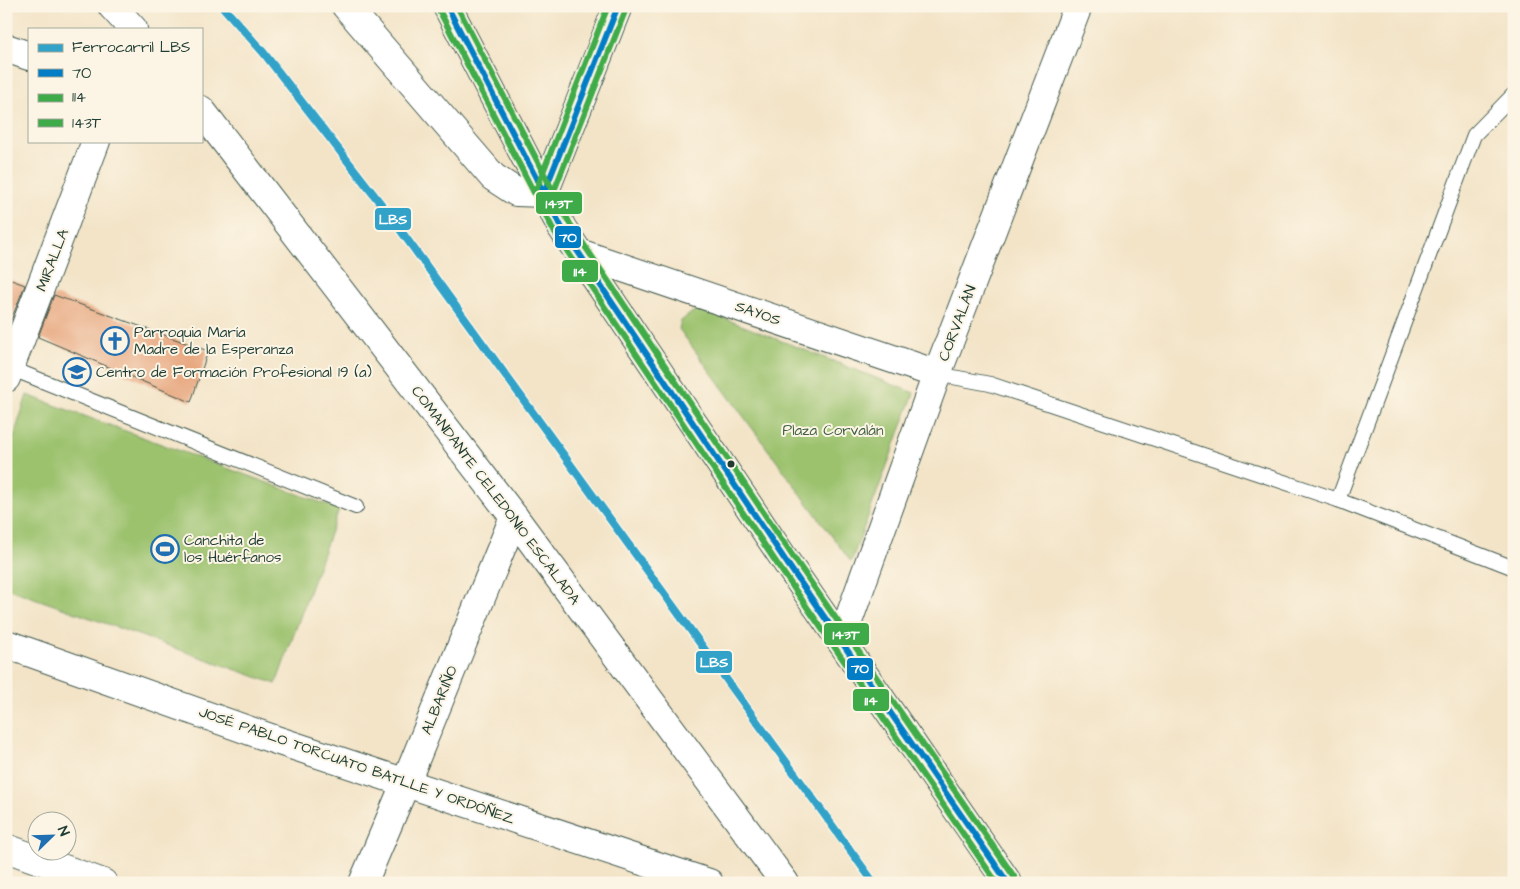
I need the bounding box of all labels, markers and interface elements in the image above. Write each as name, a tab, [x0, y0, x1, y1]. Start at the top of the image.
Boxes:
legend	[28, 28, 202, 142]
text: Ferrocarril LBS	[72, 37, 191, 58]
text: 7O	[72, 63, 91, 84]
text: 114	[72, 87, 86, 108]
text: 143T	[72, 113, 102, 134]
line badge: 143T	[535, 191, 583, 215]
text: 143T	[545, 194, 573, 214]
line badge: LBS	[374, 207, 412, 231]
text: LBS	[379, 210, 407, 230]
line badge: 7O	[554, 225, 582, 249]
street label: MIRALLA	[31, 226, 74, 294]
text: 7O	[558, 228, 578, 248]
line badge: 114	[561, 259, 599, 283]
text: 114	[573, 262, 587, 282]
street label: CORVALÁN	[933, 282, 982, 364]
street label: SAYOS	[732, 296, 784, 331]
place label: Parroquia María Madre de la Esperanza	[134, 322, 294, 360]
church icon: Parroquia María Madre de la Esperanza	[100, 326, 130, 356]
school or university icon: Centro de Formación Profesional 19 (a)	[62, 357, 92, 387]
place label: Centro de Formación Profesional 19 (a)	[96, 362, 372, 383]
street label: COMANDANTE CELEDONIO ESCALADA	[406, 381, 585, 610]
park label: Plaza Corvalán	[783, 420, 884, 441]
unlabelled marker	[726, 459, 736, 469]
place label: Canchita de los Huérfanos	[184, 530, 282, 568]
sports icon: Canchita de los Huérfanos	[150, 534, 180, 564]
line badge: 143T	[823, 622, 870, 646]
text: 143T	[832, 625, 860, 645]
line badge: LBS	[695, 650, 733, 674]
text: LBS	[700, 653, 728, 673]
line badge: 7O	[846, 657, 874, 681]
text: 7O	[850, 659, 870, 679]
street label: ALBARIÑO	[416, 663, 463, 738]
line badge: 114	[852, 688, 890, 712]
text: 114	[864, 691, 878, 711]
street label: JOSÉ PABLO TORCUATO BATLLE Y ORDÓÑEZ	[196, 701, 518, 830]
north arrow	[28, 812, 78, 862]
text: N	[52, 823, 74, 839]

